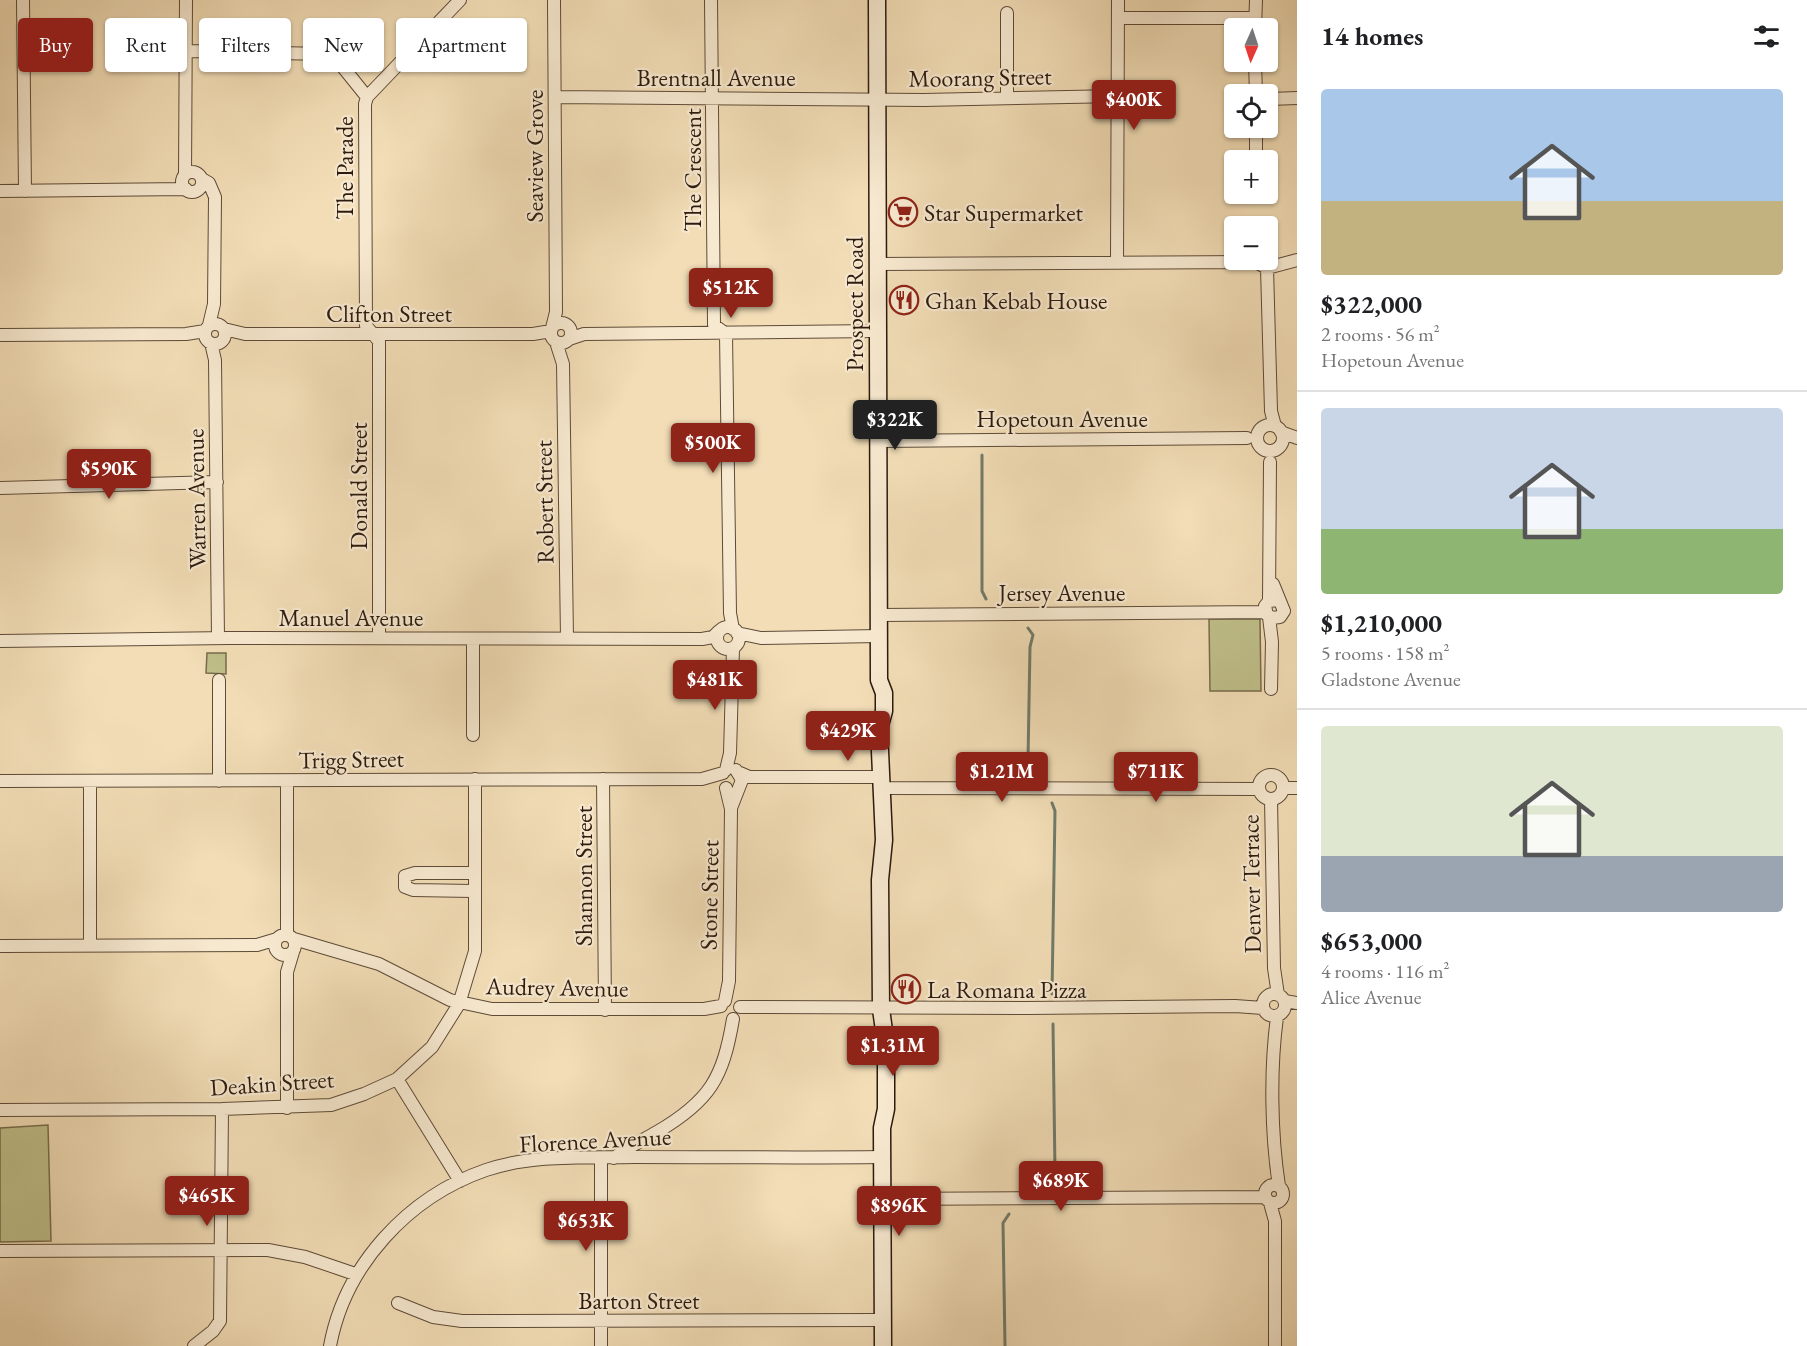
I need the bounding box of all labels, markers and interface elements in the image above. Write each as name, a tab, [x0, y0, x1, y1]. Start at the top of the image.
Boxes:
chip: Buy	[18, 18, 93, 72]
chip: Rent	[105, 18, 187, 72]
chip: Filters	[199, 18, 291, 72]
chip: New	[303, 18, 384, 72]
chip: Apartment	[396, 18, 527, 72]
north arrow	[1224, 18, 1278, 72]
map controls	[1224, 18, 1278, 270]
text: 14 homes	[1321, 19, 1423, 53]
icon: filters	[1750, 20, 1783, 53]
street label: Moorang Street	[908, 60, 1052, 94]
street label: Brentnall Avenue	[636, 62, 796, 93]
pin: $400K	[1092, 80, 1176, 131]
button: locate	[1224, 84, 1278, 138]
text: $400K	[1106, 86, 1162, 112]
street label: Seaview Grove	[519, 90, 550, 222]
street label: The Crescent	[677, 108, 708, 232]
street label: The Parade	[329, 116, 360, 220]
icon: home	[1498, 128, 1606, 236]
button: +	[1224, 150, 1278, 204]
supermarket icon: Star Supermarket	[887, 196, 919, 228]
place label: Star Supermarket	[924, 197, 1084, 228]
button: −	[1224, 216, 1278, 270]
street label: Prospect Road	[839, 236, 870, 371]
pin: $512K	[689, 268, 773, 319]
text: $512K	[703, 274, 759, 300]
restaurant icon: Ghan Kebab House	[888, 284, 920, 316]
place label: Ghan Kebab House	[925, 285, 1107, 316]
text: $322,000	[1321, 287, 1422, 321]
street label: Clifton Street	[326, 298, 452, 329]
text: 2 rooms · 56 m²	[1321, 321, 1440, 347]
text: Hopetoun Avenue	[1321, 347, 1464, 373]
pin: $322K	[853, 400, 937, 451]
street label: Hopetoun Avenue	[976, 403, 1148, 434]
text: $322K	[867, 406, 923, 432]
street label: Donald Street	[343, 422, 374, 550]
pin: $500K	[671, 423, 755, 474]
street label: Warren Avenue	[179, 428, 213, 570]
text: $500K	[685, 429, 741, 455]
street label: Robert Street	[527, 439, 561, 564]
icon: home	[1498, 447, 1606, 555]
pin: $590K	[67, 449, 151, 500]
text: $590K	[81, 455, 137, 481]
street label: Jersey Avenue	[997, 577, 1125, 608]
street label: Manuel Avenue	[279, 602, 423, 633]
text: $1,210,000	[1321, 606, 1442, 640]
text: 5 rooms · 158 m²	[1321, 640, 1449, 666]
pin: $481K	[673, 660, 757, 711]
text: $481K	[687, 666, 743, 692]
text: Gladstone Avenue	[1321, 666, 1461, 692]
pin: $429K	[806, 711, 890, 762]
text: $429K	[820, 717, 876, 743]
street label: Trigg Street	[298, 743, 405, 775]
pin: $1.21M	[953, 752, 1051, 803]
pin: $711K	[1114, 752, 1198, 803]
text: $1.21M	[970, 758, 1034, 784]
text: $711K	[1128, 758, 1184, 784]
icon: home	[1498, 765, 1606, 873]
street label: Shannon Street	[568, 805, 599, 946]
street label: Denver Terrace	[1234, 814, 1268, 954]
street label: Stone Street	[693, 839, 725, 950]
text: $653,000	[1321, 924, 1422, 958]
text: 4 rooms · 116 m²	[1321, 958, 1449, 984]
street label: Audrey Avenue	[484, 970, 629, 1004]
restaurant icon: La Romana Pizza	[890, 973, 922, 1005]
place label: La Romana Pizza	[927, 974, 1087, 1005]
text: Alice Avenue	[1321, 984, 1421, 1010]
pin: $1.31M	[844, 1026, 942, 1077]
text: $1.31M	[861, 1032, 925, 1058]
street label: Deakin Street	[209, 1063, 336, 1103]
street label: Florence Avenue	[518, 1121, 672, 1159]
pin: $689K	[1019, 1161, 1103, 1212]
text: $689K	[1033, 1167, 1089, 1193]
pin: $465K	[165, 1176, 249, 1227]
text: $465K	[179, 1182, 235, 1208]
pin: $896K	[857, 1186, 941, 1237]
text: $896K	[871, 1192, 927, 1218]
pin: $653K	[544, 1201, 628, 1252]
text: $653K	[558, 1207, 614, 1233]
street label: Barton Street	[578, 1285, 700, 1316]

